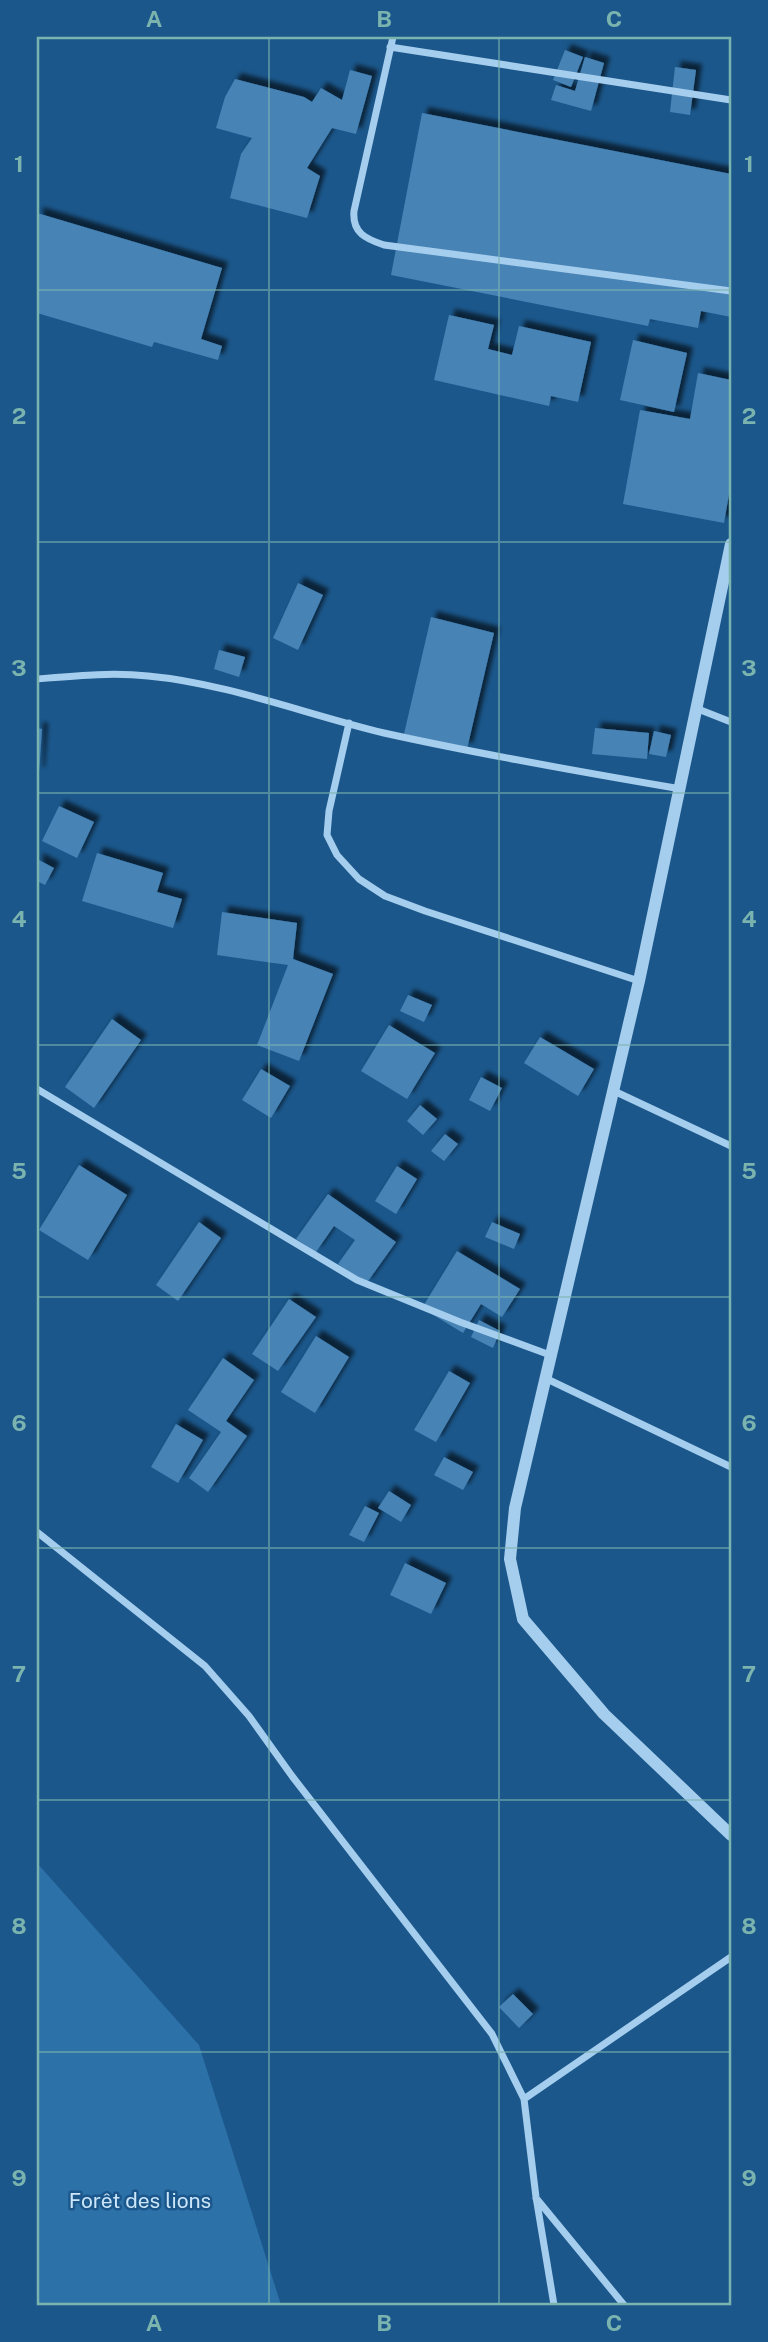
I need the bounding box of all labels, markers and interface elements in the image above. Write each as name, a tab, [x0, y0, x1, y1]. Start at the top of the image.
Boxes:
text: A	[146, 5, 163, 32]
text: B	[376, 5, 392, 32]
text: C	[606, 5, 622, 32]
text: 1	[14, 150, 24, 177]
text: 1	[744, 150, 754, 177]
text: 2	[12, 402, 26, 429]
text: 2	[742, 402, 756, 429]
text: 3	[11, 654, 27, 681]
text: 3	[741, 654, 757, 681]
text: 4	[11, 905, 27, 932]
text: 4	[741, 905, 757, 932]
text: 5	[11, 1157, 27, 1184]
text: 5	[741, 1157, 757, 1184]
text: 6	[11, 1409, 27, 1436]
text: 6	[741, 1409, 757, 1436]
text: 7	[12, 1660, 26, 1687]
text: 7	[742, 1660, 756, 1687]
text: 8	[11, 1912, 27, 1939]
text: 8	[741, 1912, 757, 1939]
text: 9	[11, 2164, 27, 2191]
text: 9	[741, 2164, 757, 2191]
park label: Forêt des lions	[69, 2188, 211, 2213]
text: A	[146, 2309, 163, 2336]
text: B	[376, 2309, 392, 2336]
text: C	[606, 2309, 622, 2336]

